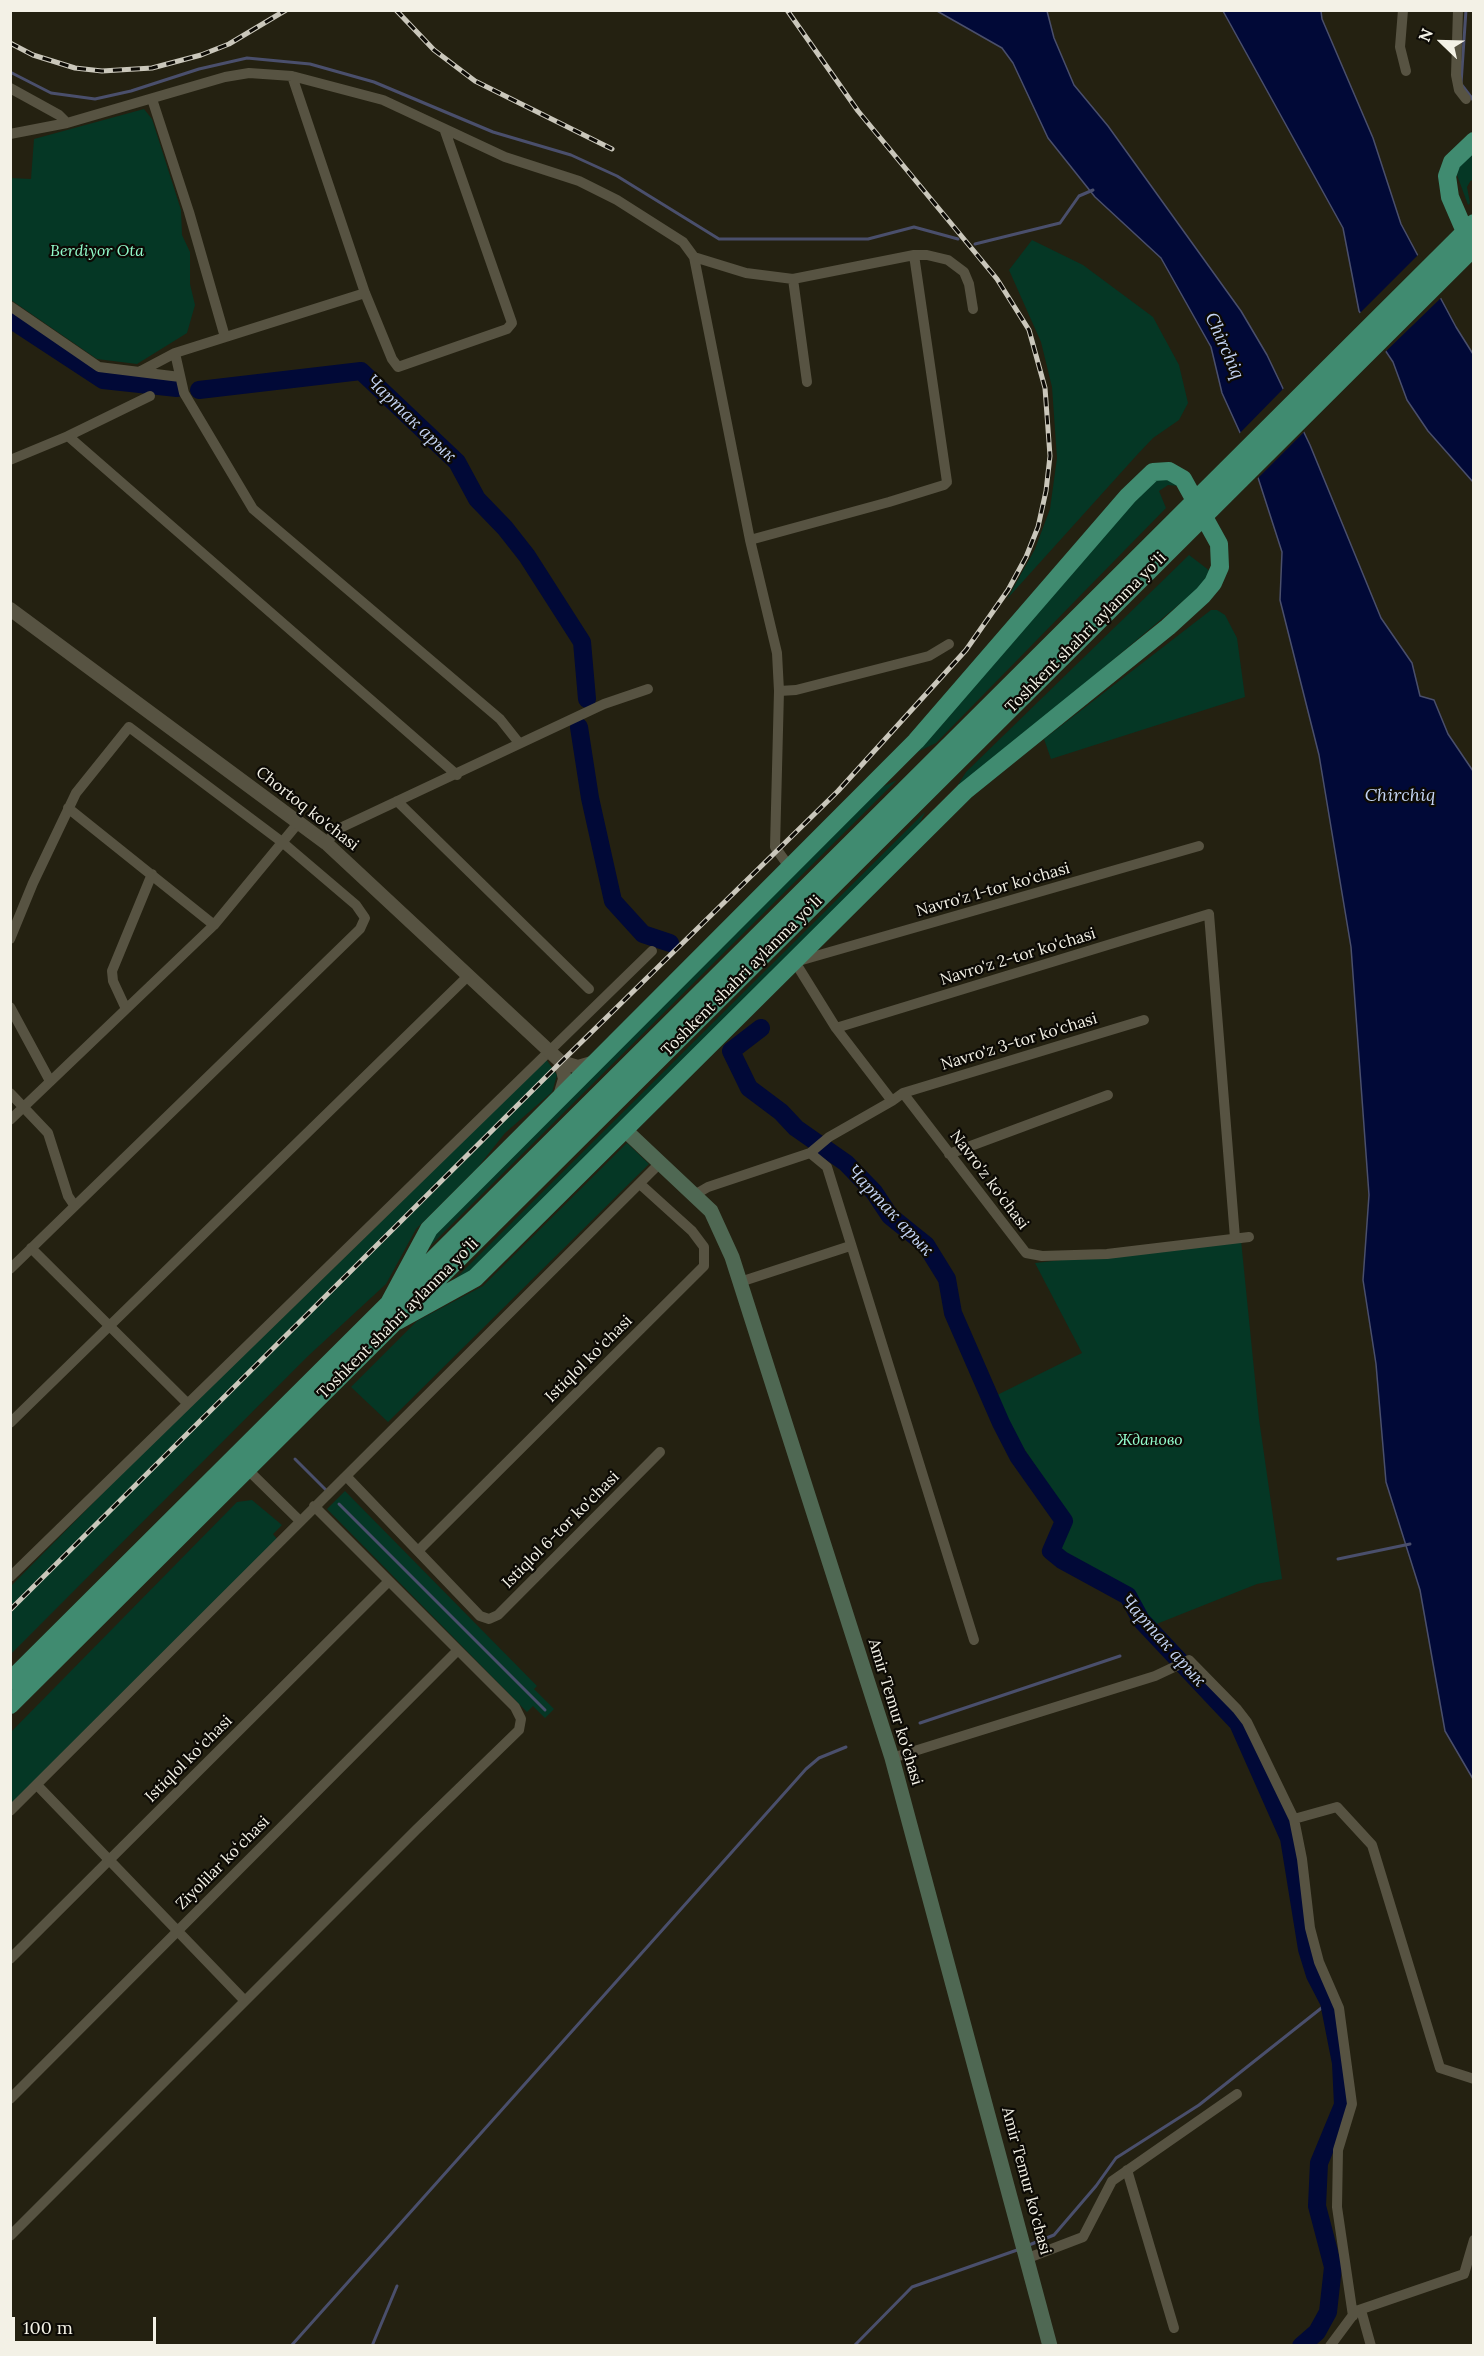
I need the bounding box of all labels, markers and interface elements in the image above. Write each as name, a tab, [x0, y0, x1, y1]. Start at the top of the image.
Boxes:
north arrow	[1412, 12, 1472, 72]
text: N	[1414, 25, 1437, 45]
park label: Berdiyor Ota	[50, 241, 144, 261]
water label: Chirchiq	[1200, 309, 1248, 383]
water label: Чартак арык	[362, 371, 460, 467]
street label: Toshkent shahri aylanma yoʻli	[1002, 549, 1170, 717]
street label: Chortoq ko'chasi	[252, 763, 362, 855]
water label: Chirchiq	[1365, 785, 1435, 807]
street label: Navro'z 1-tor ko'chasi	[914, 859, 1072, 921]
street label: Toshkent shahri aylanma yoʻli	[658, 892, 826, 1060]
street label: Navro'z 2-tor ko'chasi	[938, 924, 1098, 990]
street label: Navro'z 3-tor ko'chasi	[939, 1009, 1099, 1075]
street label: Navro'z ko'chasi	[946, 1127, 1032, 1233]
water label: Чартак арык	[842, 1161, 938, 1261]
street label: Toshkent shahri aylanma yoʻli	[314, 1235, 482, 1403]
street label: Istiqlol koʻchasi	[542, 1312, 636, 1406]
park label: Жданово	[1117, 1430, 1183, 1450]
street label: Istiqlol 6-tor ko'chasi	[499, 1468, 623, 1592]
water label: Чартак арык	[1116, 1590, 1210, 1692]
street label: Amir Temur ko'chasi	[864, 1636, 926, 1788]
street label: Istiqlol koʻchasi	[142, 1712, 236, 1806]
street label: Ziyolilar koʻchasi	[172, 1812, 274, 1914]
street label: Amir Temur ko'chasi	[997, 2105, 1055, 2257]
scale bar	[15, 2305, 159, 2343]
text: 100 m	[23, 2316, 73, 2339]

